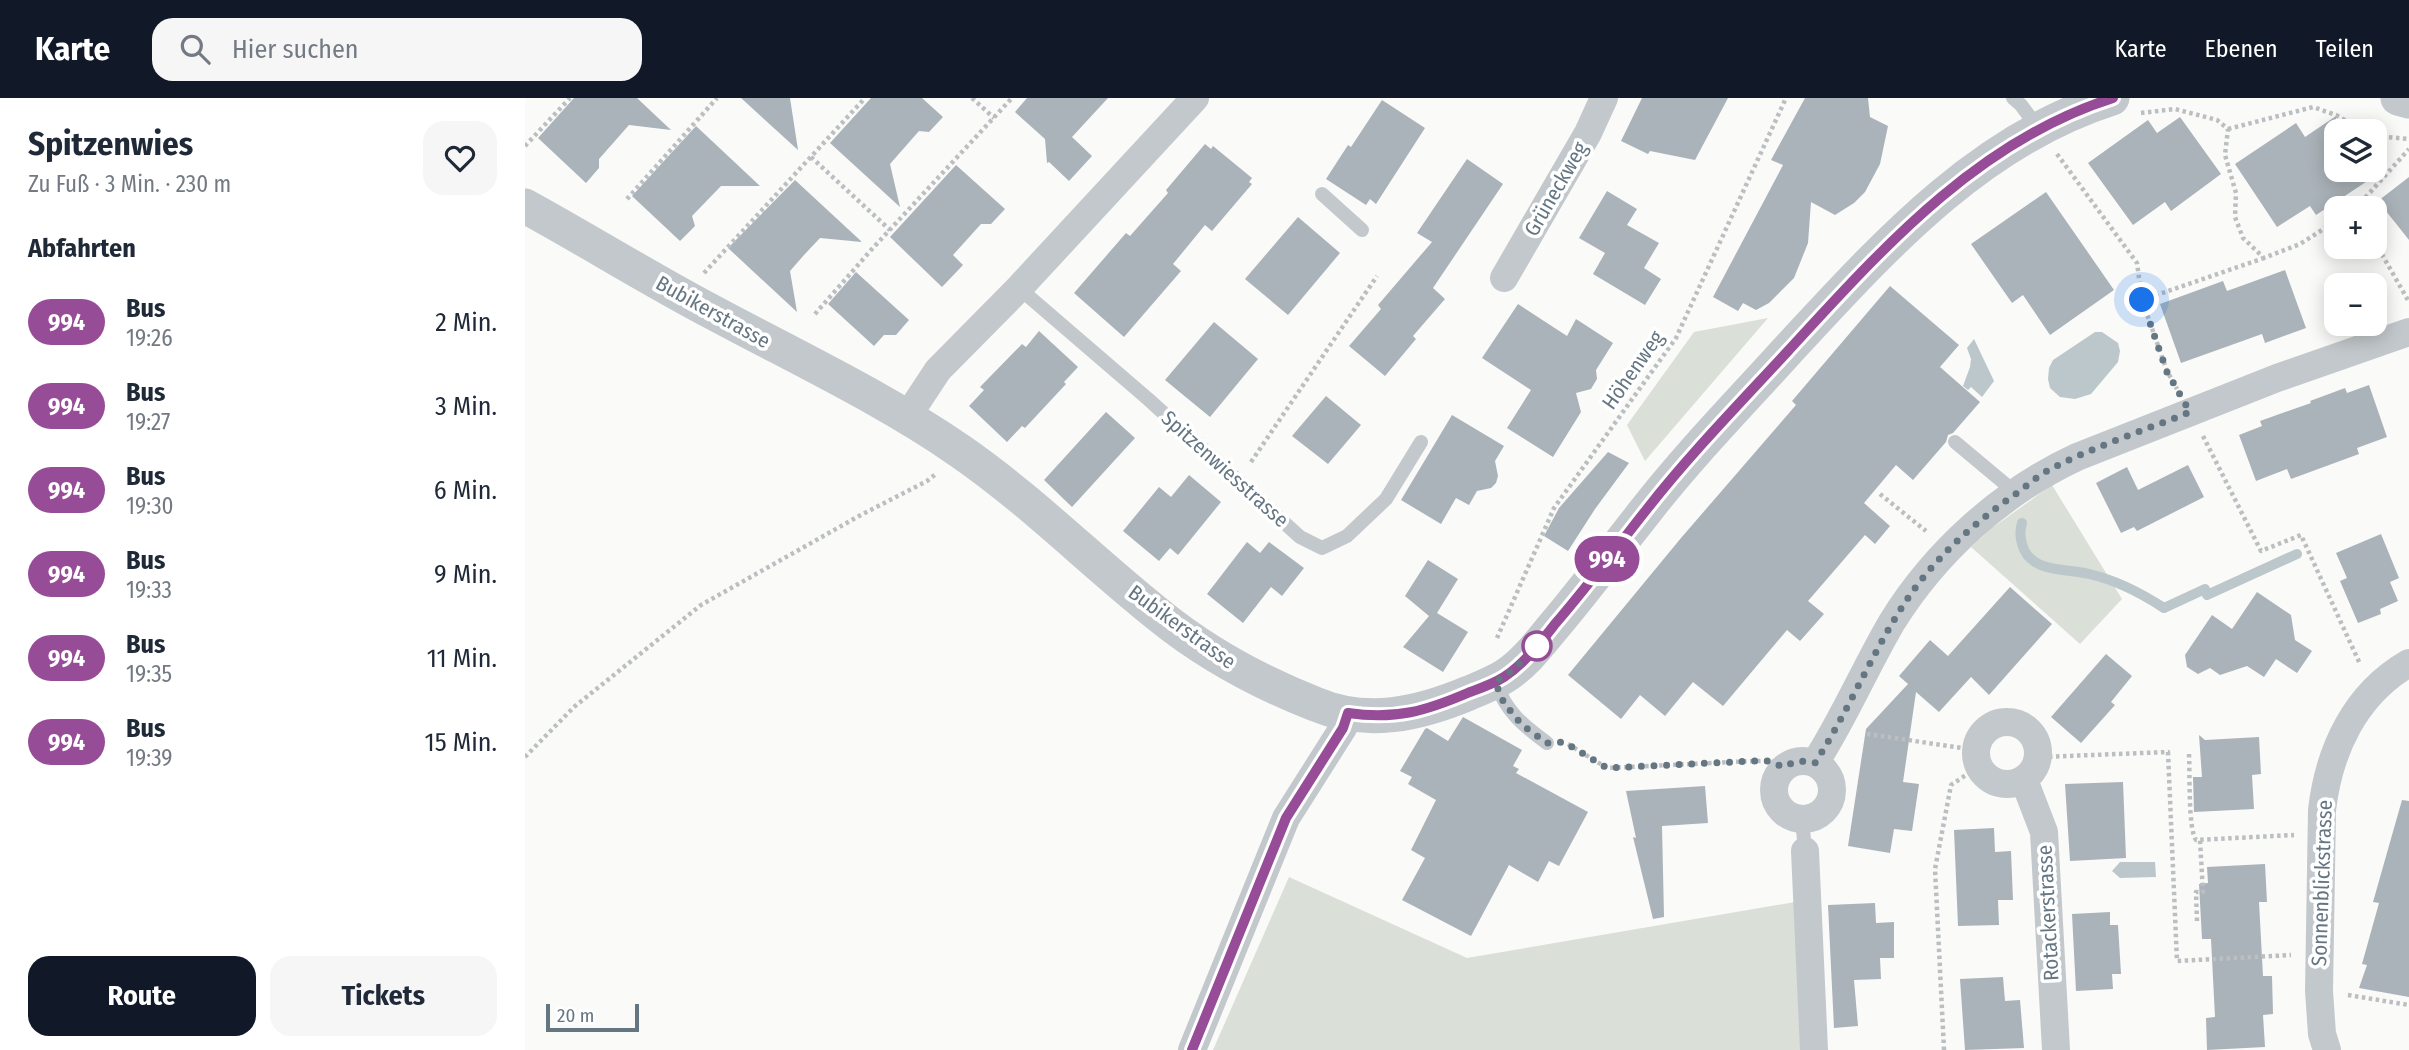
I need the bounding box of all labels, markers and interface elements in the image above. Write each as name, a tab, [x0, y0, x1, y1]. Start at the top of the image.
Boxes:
search box	[152, 18, 642, 81]
text: Karte	[35, 29, 110, 69]
icon: search	[176, 30, 214, 68]
text: Hier suchen	[232, 34, 359, 65]
text: Karte	[2115, 35, 2167, 63]
text: Ebenen	[2205, 35, 2278, 63]
text: Teilen	[2316, 35, 2374, 63]
map controls	[2324, 119, 2387, 336]
button: layers	[2324, 119, 2387, 182]
button: heart	[423, 121, 497, 195]
text: Spitzenwies	[28, 124, 193, 164]
street label: Grüneckweg	[1519, 137, 1593, 241]
text: Zu Fuß · 3 Min. · 230 m	[28, 170, 231, 198]
button: +	[2324, 196, 2387, 259]
text: Abfahrten	[28, 233, 136, 264]
street label: Bubikerstrasse	[651, 270, 775, 354]
button: −	[2324, 273, 2387, 336]
your location	[2124, 282, 2159, 317]
text: Bus	[126, 293, 165, 324]
text: 2 Min.	[435, 307, 497, 338]
text: 994	[48, 308, 85, 336]
text: 19:26	[126, 324, 173, 352]
street label: Höhenweg	[1596, 325, 1670, 414]
text: Bus	[126, 377, 165, 408]
text: 3 Min.	[435, 391, 497, 422]
text: 994	[48, 392, 85, 420]
street label: Spitzenwiesstrasse	[1156, 405, 1294, 533]
text: 19:27	[126, 408, 170, 436]
text: Bus	[126, 461, 165, 492]
text: 6 Min.	[434, 475, 497, 506]
text: 994	[48, 476, 85, 504]
text: 19:30	[126, 492, 174, 520]
line badge: 994	[1567, 536, 1647, 582]
text: Bus	[126, 545, 165, 576]
text: 994	[1589, 545, 1625, 573]
text: 9 Min.	[434, 559, 497, 590]
text: 994	[48, 560, 85, 588]
text: 19:33	[126, 576, 172, 604]
street label: Bubikerstrasse	[1123, 579, 1241, 675]
text: Bus	[126, 629, 165, 660]
unlabelled marker	[1522, 631, 1552, 661]
text: 11 Min.	[427, 643, 497, 674]
text: 994	[48, 644, 85, 672]
text: 19:35	[126, 660, 172, 688]
text: Bus	[126, 713, 165, 744]
text: 15 Min.	[425, 727, 497, 758]
text: 994	[48, 728, 85, 756]
text: 19:39	[126, 744, 173, 772]
street label: Sonnenblickstrasse	[2306, 799, 2338, 967]
street label: Rotackerstrasse	[2031, 844, 2065, 982]
button: Route	[28, 956, 256, 1036]
button: Tickets	[270, 956, 497, 1036]
scale bar	[546, 1001, 639, 1033]
text: 20 m	[557, 1004, 594, 1027]

